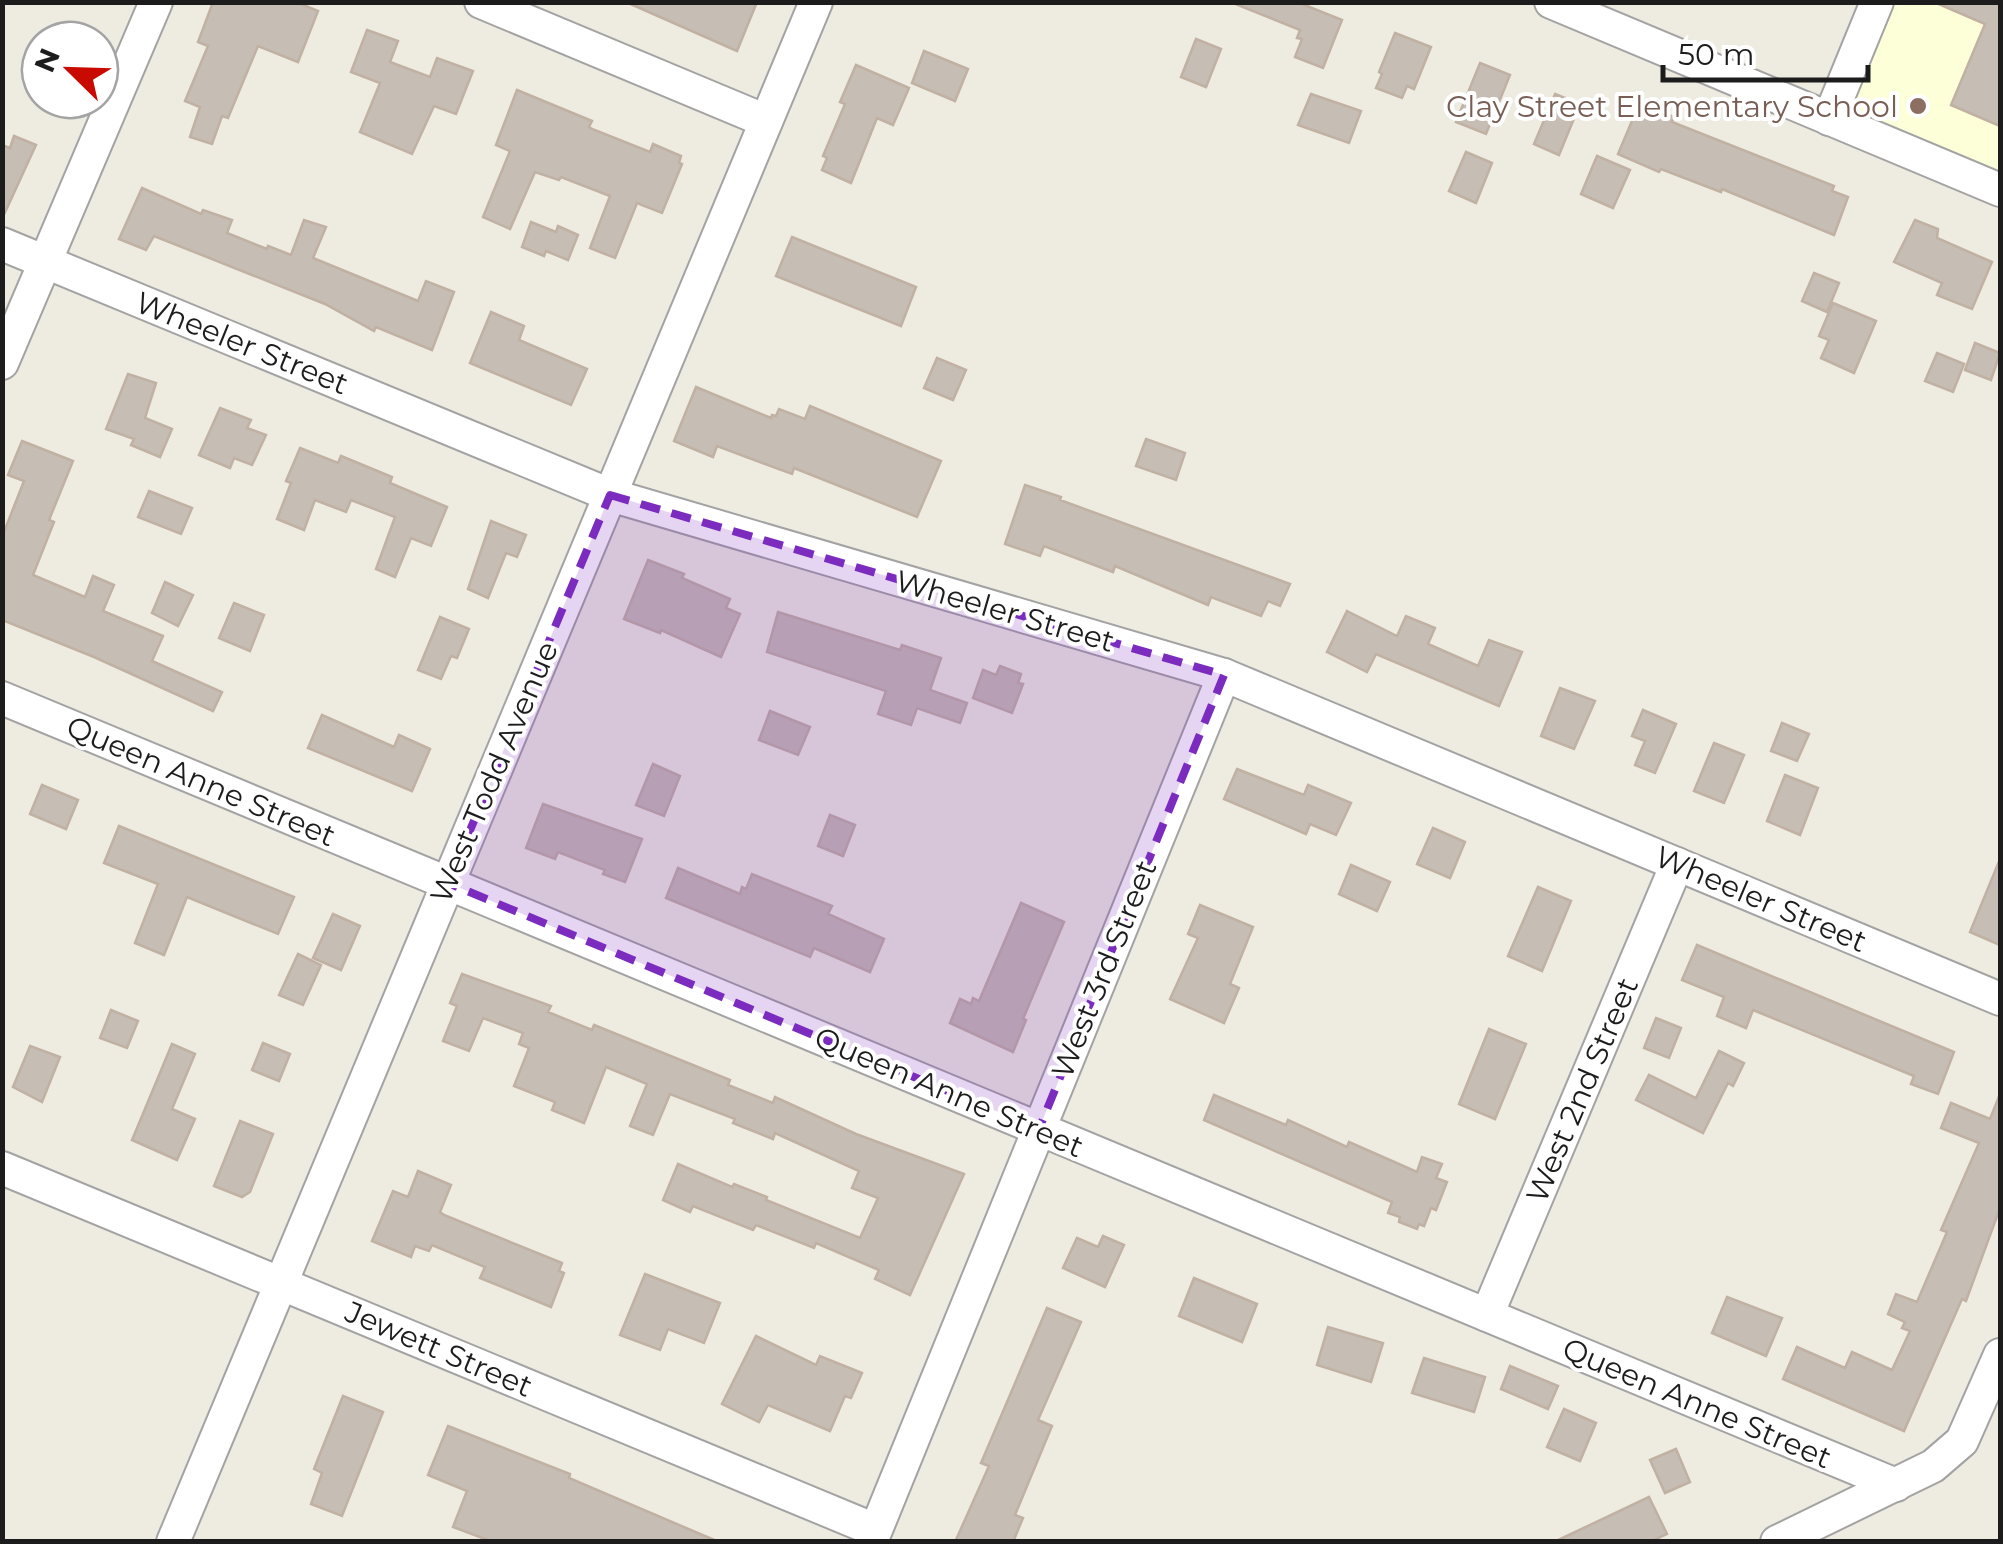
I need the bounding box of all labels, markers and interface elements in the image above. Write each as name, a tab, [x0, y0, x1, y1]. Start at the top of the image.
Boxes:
north arrow	[20, 20, 120, 120]
scale bar	[1663, 20, 1868, 82]
text: 50 m	[1678, 36, 1755, 73]
text: N	[27, 43, 67, 77]
place label: Clay Street Elementary School	[1446, 88, 1898, 125]
marker: Clay Street Elementary School	[1907, 95, 1929, 117]
street label: Wheeler Street	[130, 283, 354, 403]
street label: Wheeler Street	[891, 562, 1119, 660]
street label: West Todd Avenue	[422, 636, 566, 908]
street label: Queen Anne Street	[61, 708, 341, 854]
street label: Wheeler Street	[1650, 838, 1872, 960]
street label: West 3rd Street	[1043, 855, 1165, 1083]
street label: West 2nd Street	[1518, 972, 1646, 1208]
street label: Queen Anne Street	[809, 1019, 1089, 1165]
street label: Jewett Street	[339, 1293, 538, 1405]
street label: Queen Anne Street	[1557, 1330, 1837, 1476]

